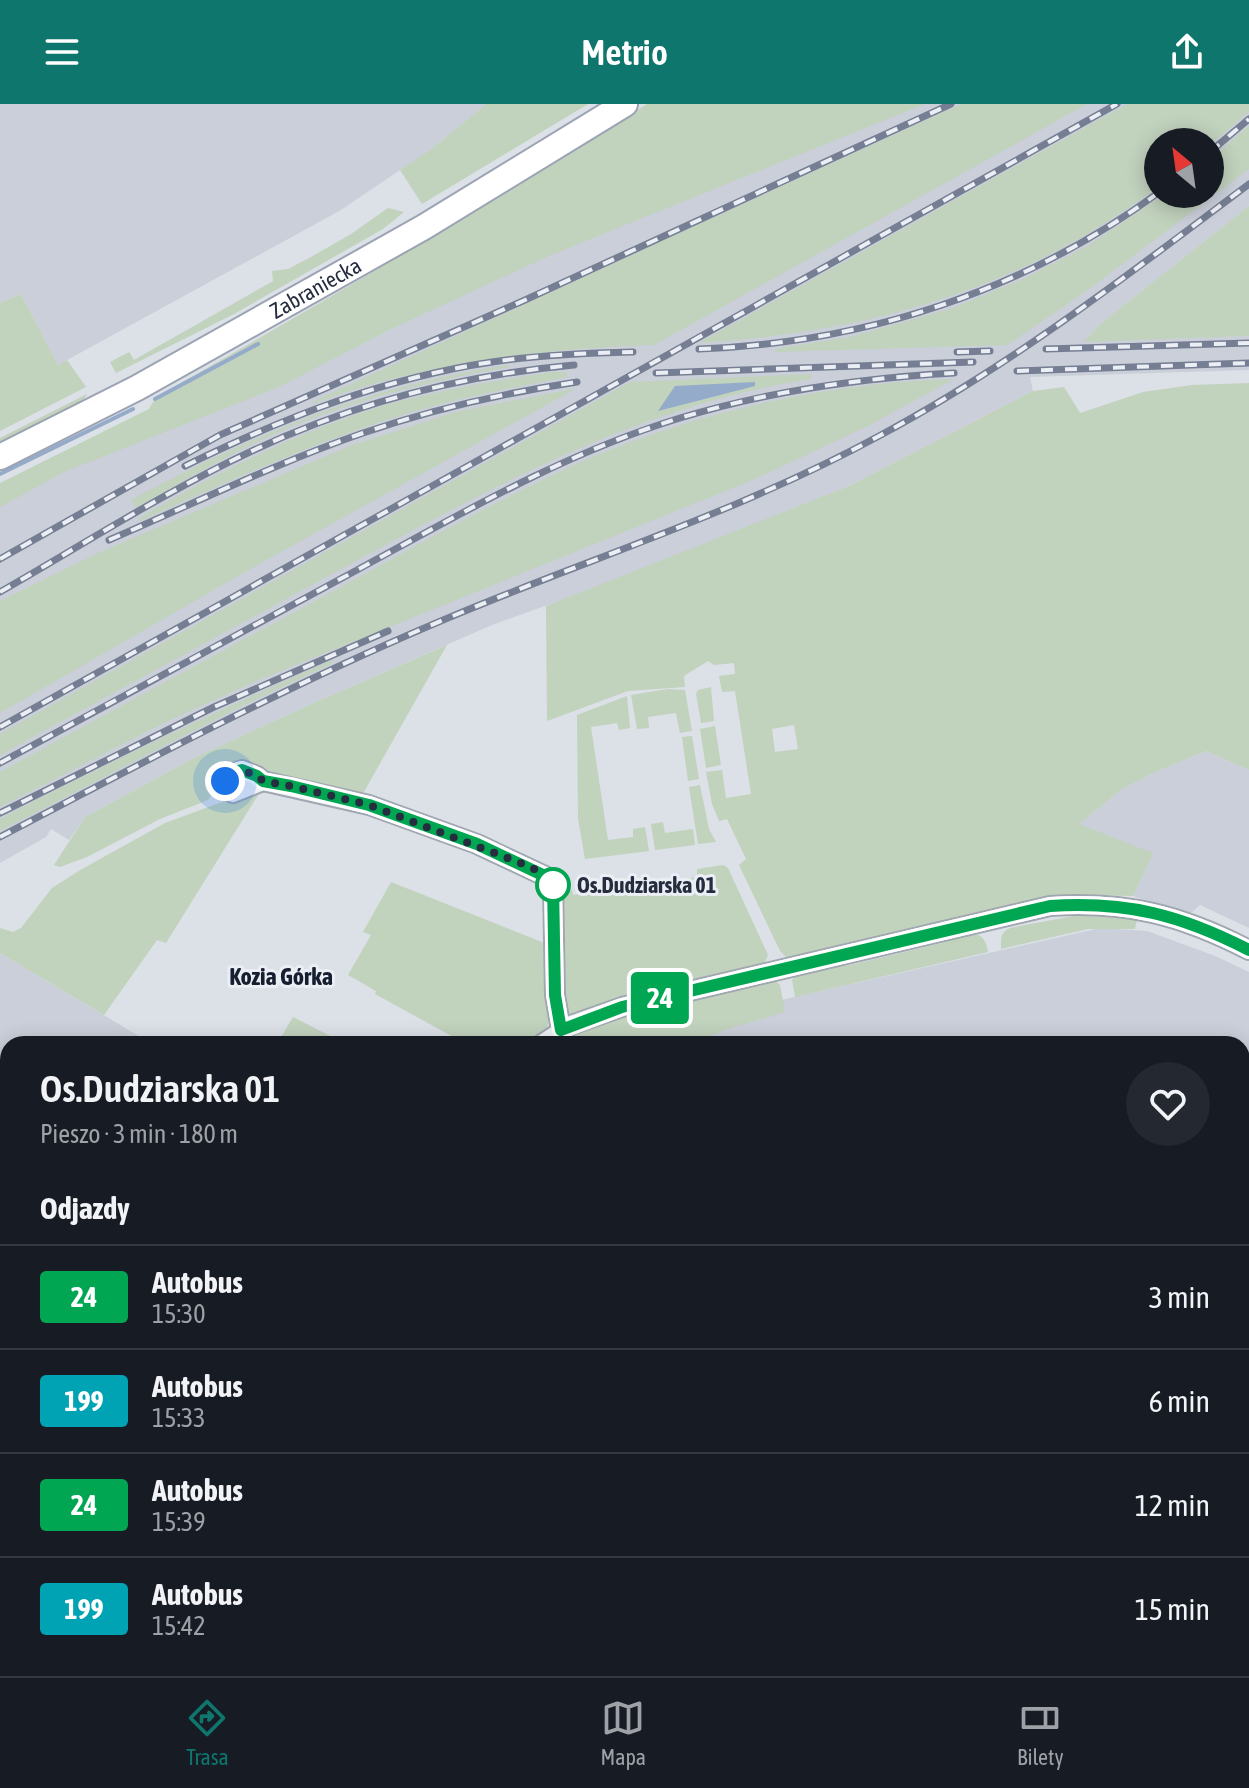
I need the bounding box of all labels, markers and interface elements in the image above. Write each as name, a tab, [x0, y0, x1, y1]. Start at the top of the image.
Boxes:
icon: menu	[40, 30, 84, 74]
icon: share	[1165, 30, 1209, 74]
text: Metrio	[581, 31, 668, 73]
north arrow	[1144, 128, 1224, 208]
map controls	[1144, 128, 1224, 208]
street label: Zabraniecka	[265, 252, 366, 324]
your location	[205, 761, 245, 801]
marker: Os.Dudziarska 01	[536, 868, 570, 902]
place label: Os.Dudziarska 01	[577, 872, 716, 898]
district label: Kozia Górka	[229, 963, 333, 990]
line badge: 24	[624, 972, 696, 1024]
text: 24	[647, 982, 673, 1014]
button: heart	[1126, 1062, 1210, 1146]
text: Os.Dudziarska 01	[40, 1067, 280, 1110]
text: Pieszo · 3 min · 180 m	[40, 1119, 238, 1149]
text: Odjazdy	[40, 1191, 130, 1225]
text: Autobus	[152, 1265, 243, 1299]
text: 3 min	[1149, 1280, 1210, 1314]
text: 24	[71, 1281, 97, 1313]
text: 15:30	[152, 1299, 206, 1329]
text: Autobus	[152, 1369, 243, 1403]
text: 6 min	[1149, 1384, 1210, 1418]
text: 199	[64, 1385, 104, 1417]
text: 15:33	[152, 1403, 206, 1433]
text: Autobus	[152, 1473, 243, 1507]
text: 12 min	[1135, 1488, 1210, 1522]
text: 24	[71, 1489, 97, 1521]
text: 15:39	[152, 1507, 206, 1537]
text: Autobus	[152, 1577, 243, 1611]
text: 15 min	[1135, 1592, 1210, 1626]
text: 199	[64, 1593, 104, 1625]
text: 15:42	[152, 1611, 206, 1641]
tab: Trasa	[185, 1696, 229, 1770]
tab: Mapa	[600, 1696, 646, 1770]
tab: Bilety	[1017, 1696, 1064, 1770]

